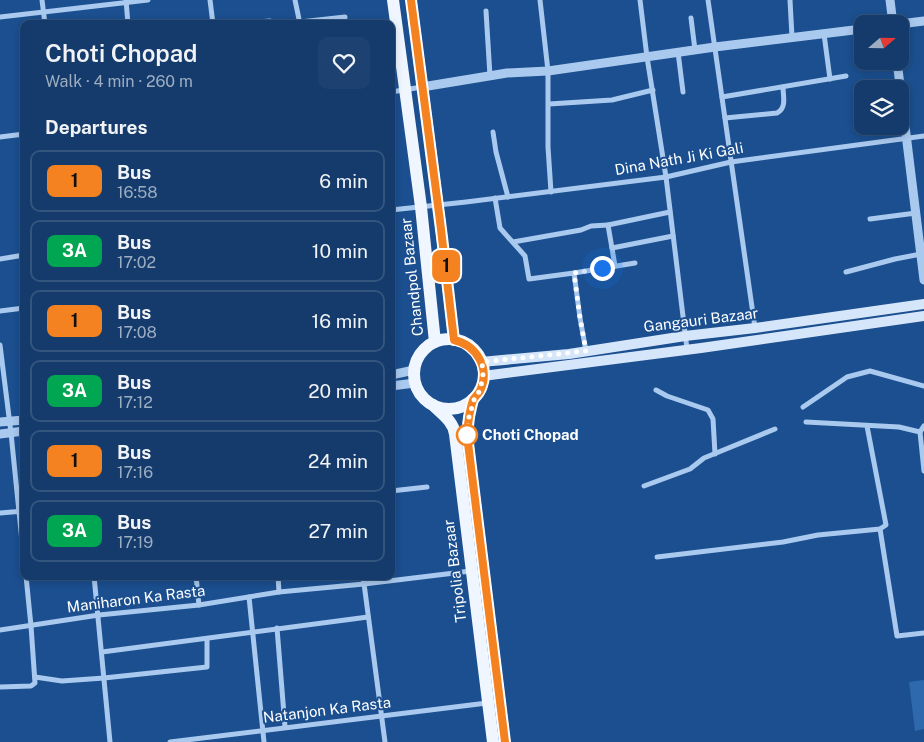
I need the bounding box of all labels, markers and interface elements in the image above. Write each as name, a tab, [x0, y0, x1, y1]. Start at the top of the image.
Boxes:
north arrow	[854, 15, 909, 70]
map controls	[854, 15, 909, 135]
button: heart	[318, 37, 370, 89]
text: Choti Chopad	[45, 39, 198, 67]
text: Walk · 4 min · 260 m	[45, 72, 193, 91]
button: layers	[854, 80, 909, 135]
text: Departures	[45, 116, 148, 138]
street label: Dina Nath Ji Ki Gali	[613, 139, 745, 178]
text: Bus	[117, 161, 151, 183]
text: 1	[71, 170, 78, 191]
text: 6 min	[319, 170, 368, 192]
text: 16:58	[117, 183, 158, 202]
street label: Chandpol Bazaar	[397, 217, 426, 337]
text: Bus	[117, 231, 151, 253]
text: 3A	[62, 240, 87, 261]
text: 10 min	[312, 240, 368, 262]
line badge: 1	[430, 250, 462, 282]
text: 17:02	[117, 253, 156, 272]
text: 1	[442, 255, 450, 276]
your location	[590, 256, 615, 281]
text: Bus	[117, 301, 151, 323]
street label: Gangauri Bazaar	[643, 304, 759, 335]
text: 1	[71, 310, 78, 331]
text: 16 min	[312, 310, 368, 332]
text: 17:08	[117, 323, 157, 342]
text: Bus	[117, 371, 151, 393]
text: 3A	[62, 380, 87, 401]
text: 20 min	[308, 380, 368, 402]
text: 17:12	[117, 393, 153, 412]
marker: Choti Chopad	[456, 424, 478, 446]
place label: Choti Chopad	[482, 426, 579, 443]
text: Bus	[117, 441, 151, 463]
text: 1	[71, 450, 78, 471]
text: 24 min	[308, 450, 368, 472]
text: 17:16	[117, 463, 153, 482]
text: Bus	[117, 511, 151, 533]
street label: Tripolia Bazaar	[440, 518, 469, 624]
text: 3A	[62, 520, 87, 541]
text: 27 min	[308, 520, 368, 542]
text: 17:19	[117, 533, 153, 552]
street label: Maniharon Ka Rasta	[66, 582, 206, 615]
street label: Natanjon Ka Rasta	[262, 693, 392, 726]

